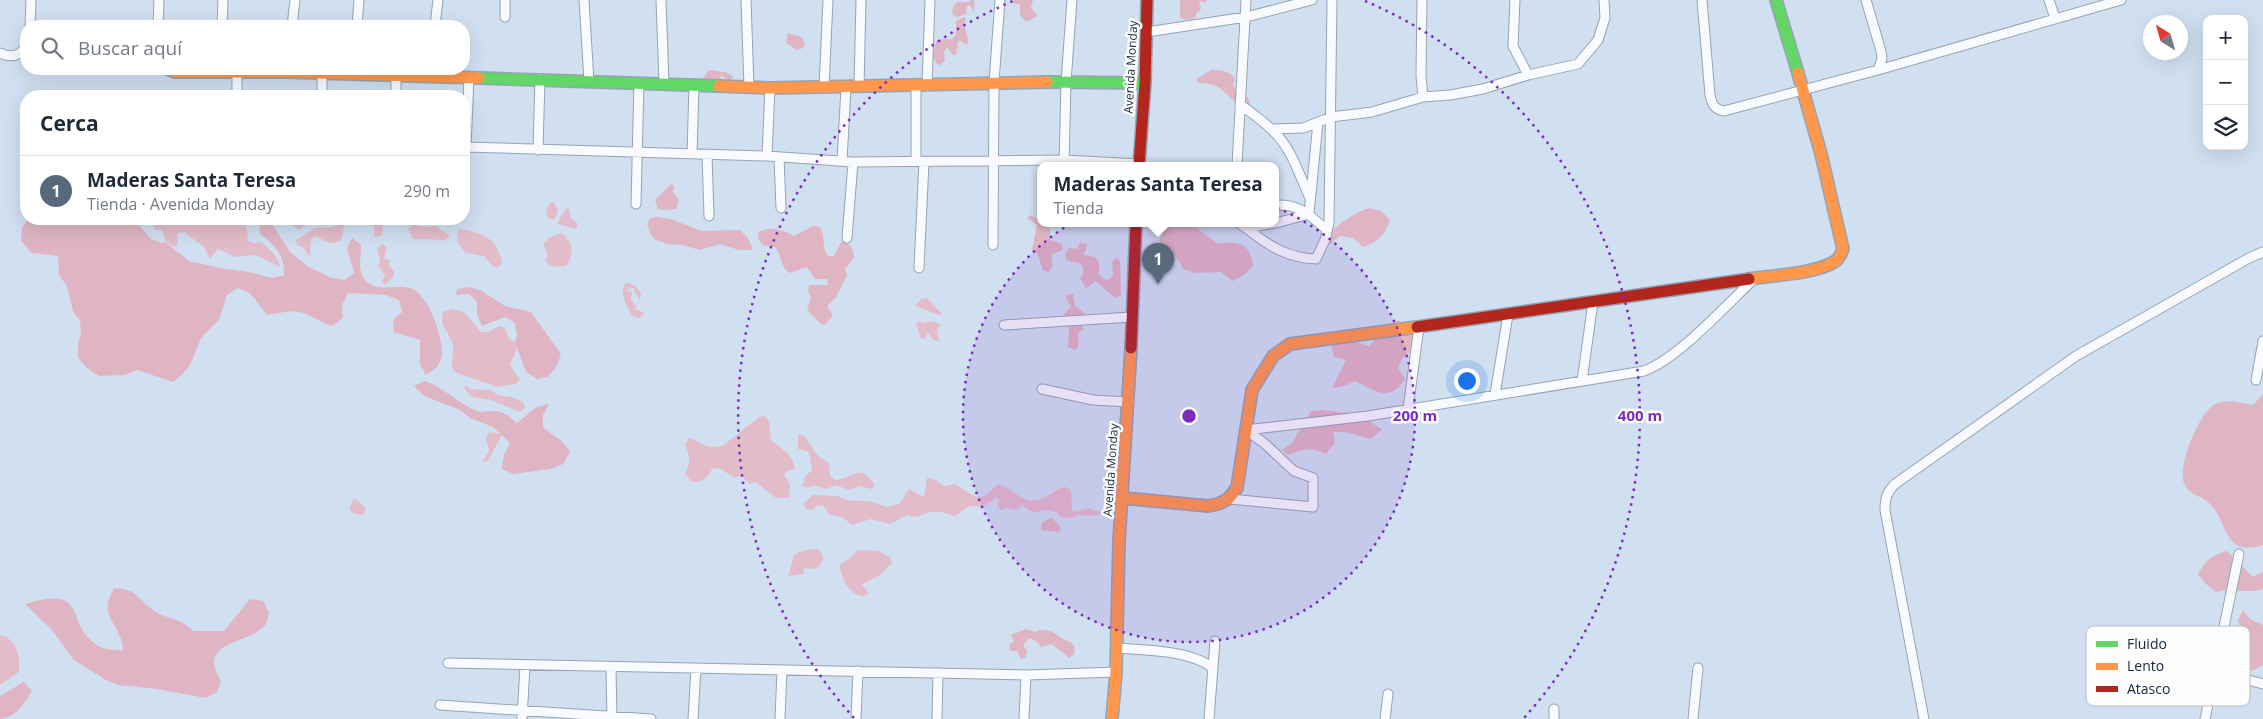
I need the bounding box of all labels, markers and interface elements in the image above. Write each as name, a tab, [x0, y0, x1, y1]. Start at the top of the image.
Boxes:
north arrow	[2143, 15, 2188, 60]
map controls	[2203, 15, 2248, 150]
button: +	[2203, 15, 2248, 60]
street label: Avenida Monday	[1120, 19, 1141, 114]
search box	[20, 20, 470, 75]
icon: search	[38, 34, 66, 62]
text: Buscar aquí	[78, 35, 182, 61]
button: −	[2203, 60, 2248, 105]
button: layers	[2203, 105, 2248, 150]
text: Cerca	[40, 109, 99, 137]
popup	[1037, 162, 1279, 227]
text: Maderas Santa Teresa	[87, 167, 296, 193]
text: Maderas Santa Teresa	[1053, 171, 1263, 197]
text: 1	[51, 180, 61, 202]
text: 290 m	[404, 180, 450, 202]
text: Tienda · Avenida Monday	[87, 193, 274, 215]
text: Tienda	[1053, 197, 1104, 219]
pin: 1	[1142, 243, 1174, 284]
your location	[1454, 368, 1480, 394]
text: 200 m	[1393, 405, 1437, 425]
text: 400 m	[1618, 405, 1662, 425]
centre of rings	[1180, 407, 1198, 425]
street label: Avenida Monday	[1099, 422, 1122, 517]
legend	[2086, 626, 2250, 706]
text: Fluido	[2127, 634, 2167, 653]
text: Lento	[2127, 656, 2164, 675]
text: Atasco	[2127, 679, 2170, 698]

